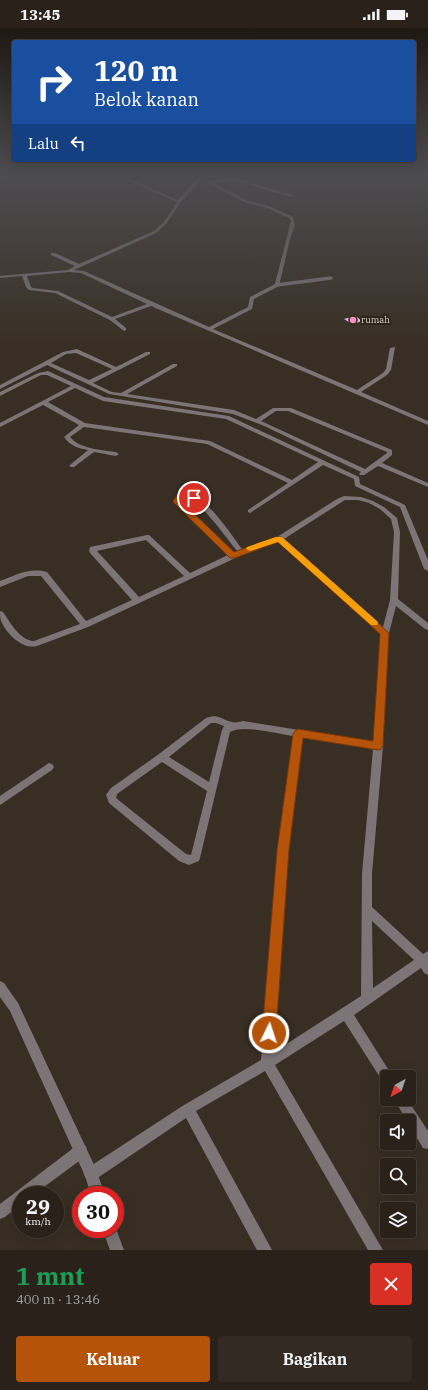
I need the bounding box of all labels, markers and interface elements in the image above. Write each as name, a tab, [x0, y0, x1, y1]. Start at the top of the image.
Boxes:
text: 13:45	[20, 5, 61, 24]
text: 120 m	[94, 52, 178, 89]
icon: right	[28, 56, 80, 108]
text: Belok kanan	[94, 88, 199, 111]
icon: left	[67, 132, 89, 154]
text: Lalu	[28, 134, 59, 153]
place label: rumah	[361, 314, 390, 325]
marker: rumah	[348, 315, 358, 325]
pin	[177, 481, 211, 515]
icon: arrive	[183, 487, 205, 509]
position arrow	[248, 1012, 290, 1054]
north arrow	[380, 1070, 416, 1106]
map controls	[380, 1070, 416, 1238]
button: sound	[380, 1114, 416, 1150]
button: search	[380, 1158, 416, 1194]
speed limit sign: 30	[72, 1186, 124, 1238]
text: 29	[26, 1193, 50, 1220]
button: layers	[380, 1202, 416, 1238]
text: km/h	[25, 1215, 51, 1228]
text: 1 mnt	[16, 1260, 84, 1292]
button: close	[370, 1263, 412, 1305]
text: 400 m · 13:46	[16, 1291, 100, 1308]
button: Keluar	[16, 1336, 210, 1382]
button: Bagikan	[218, 1336, 412, 1382]

